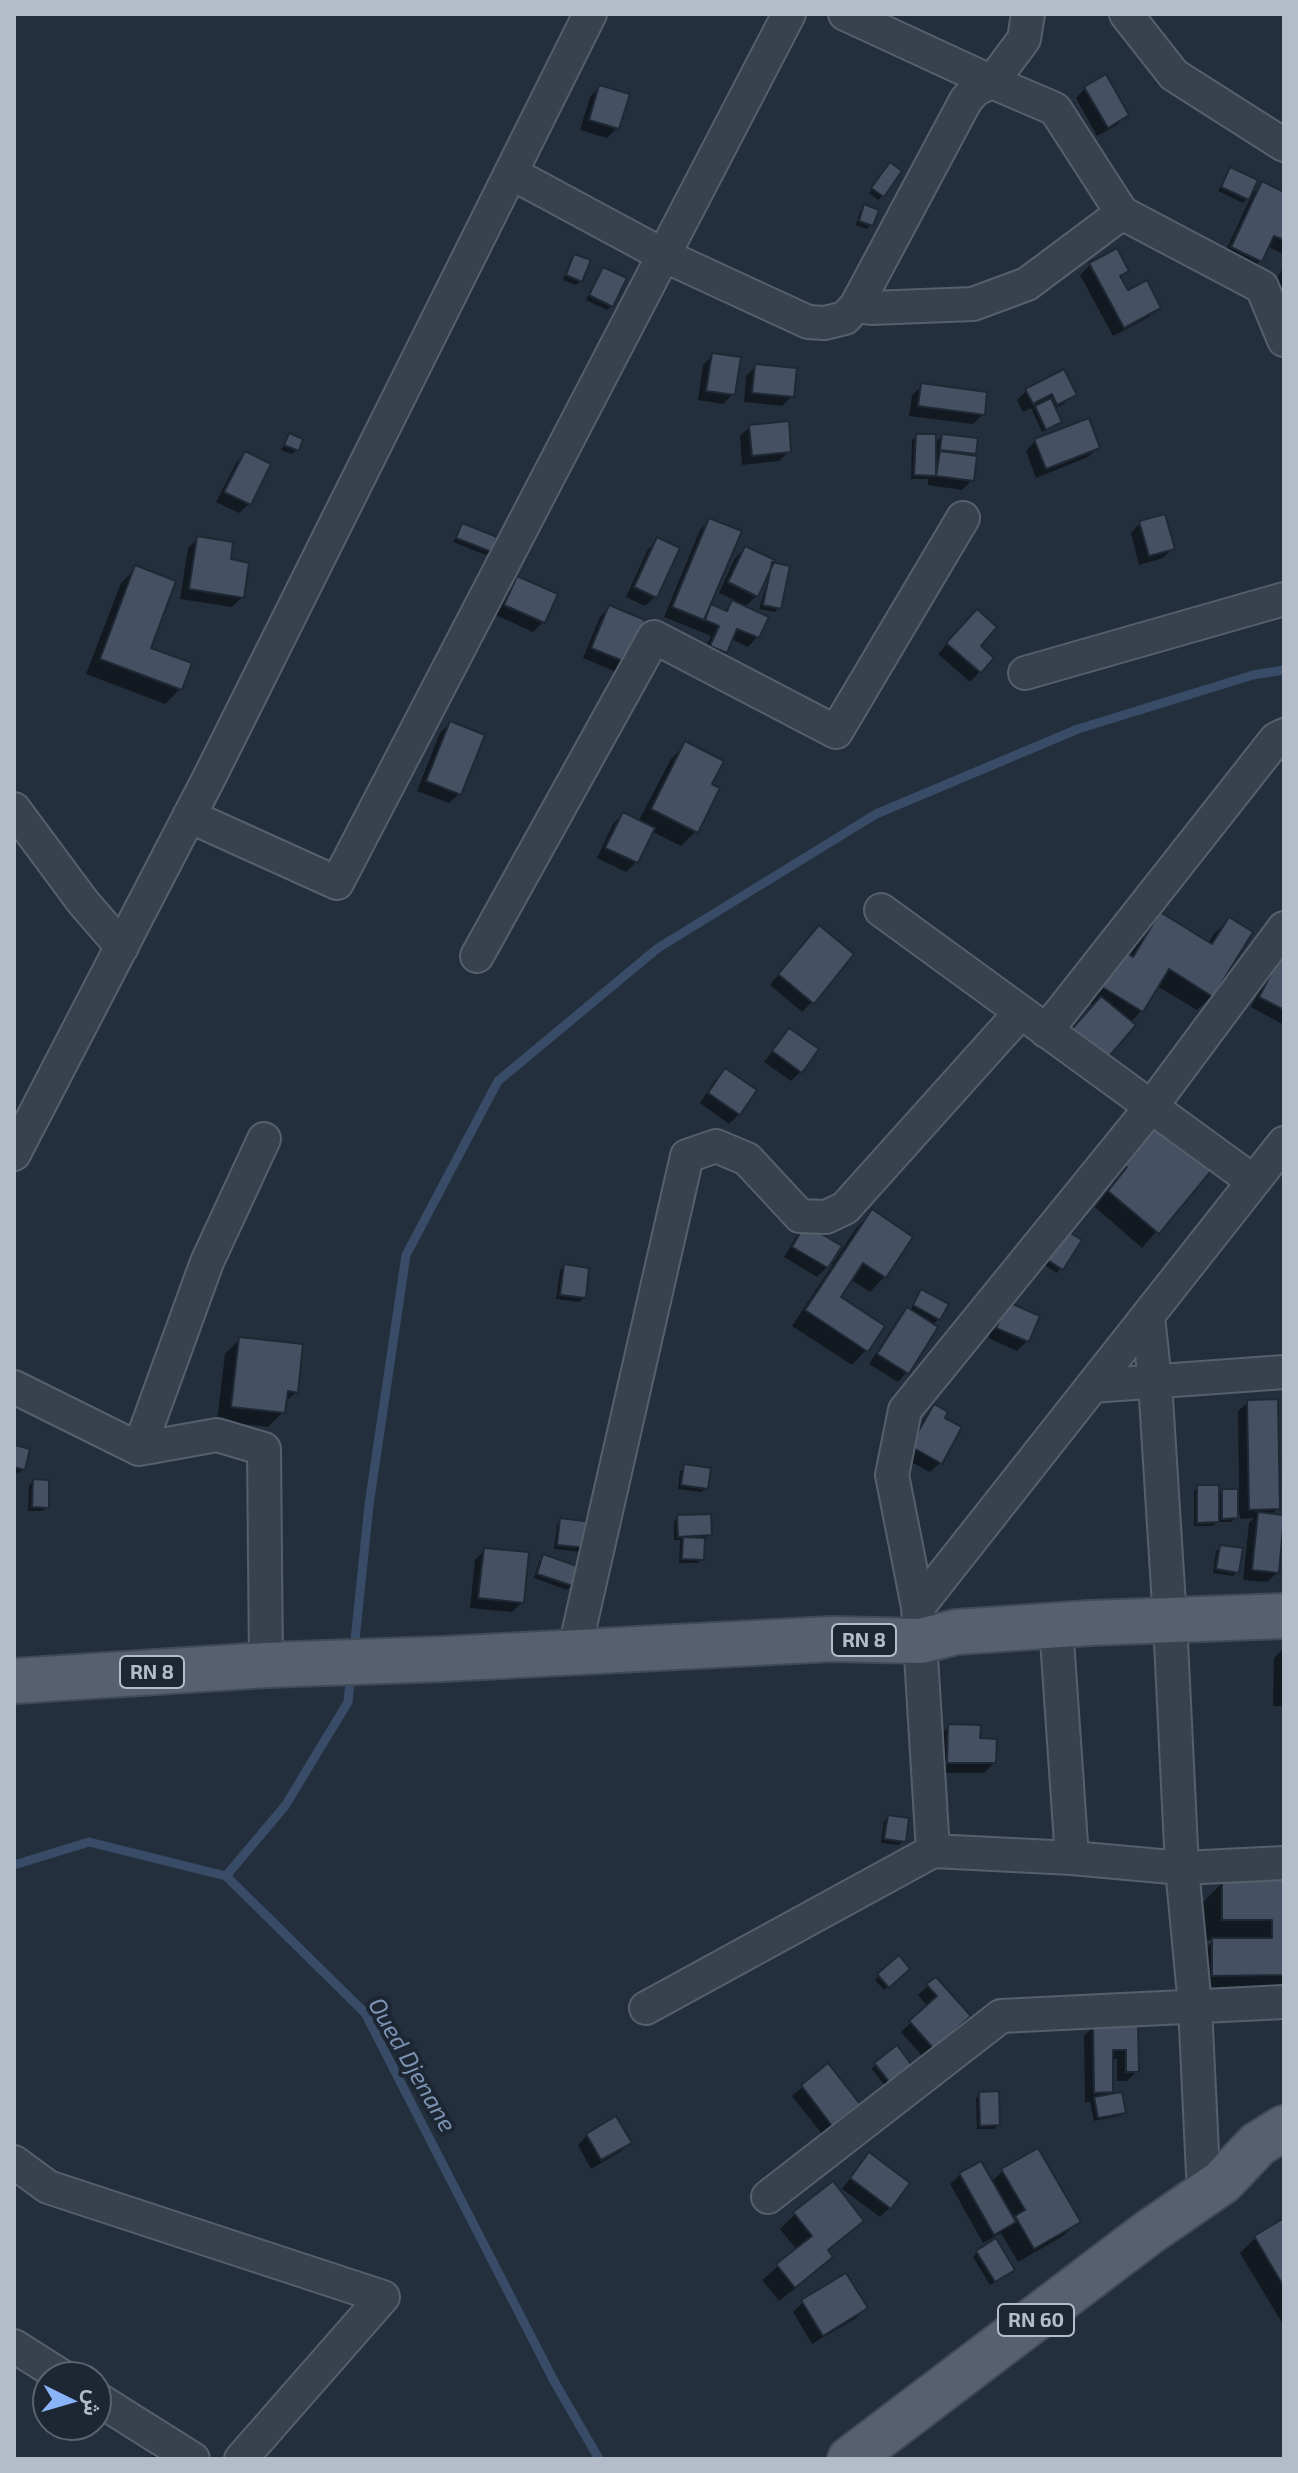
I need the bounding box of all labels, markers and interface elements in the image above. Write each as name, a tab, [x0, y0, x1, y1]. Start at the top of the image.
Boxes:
road number: RN 8	[832, 1624, 896, 1656]
road number: RN 8	[120, 1656, 184, 1688]
water label: Oued Djenane	[362, 1993, 462, 2137]
road number: RN 60	[998, 2304, 1074, 2336]
north arrow	[32, 2361, 112, 2441]
text: ش	[80, 2389, 108, 2417]

